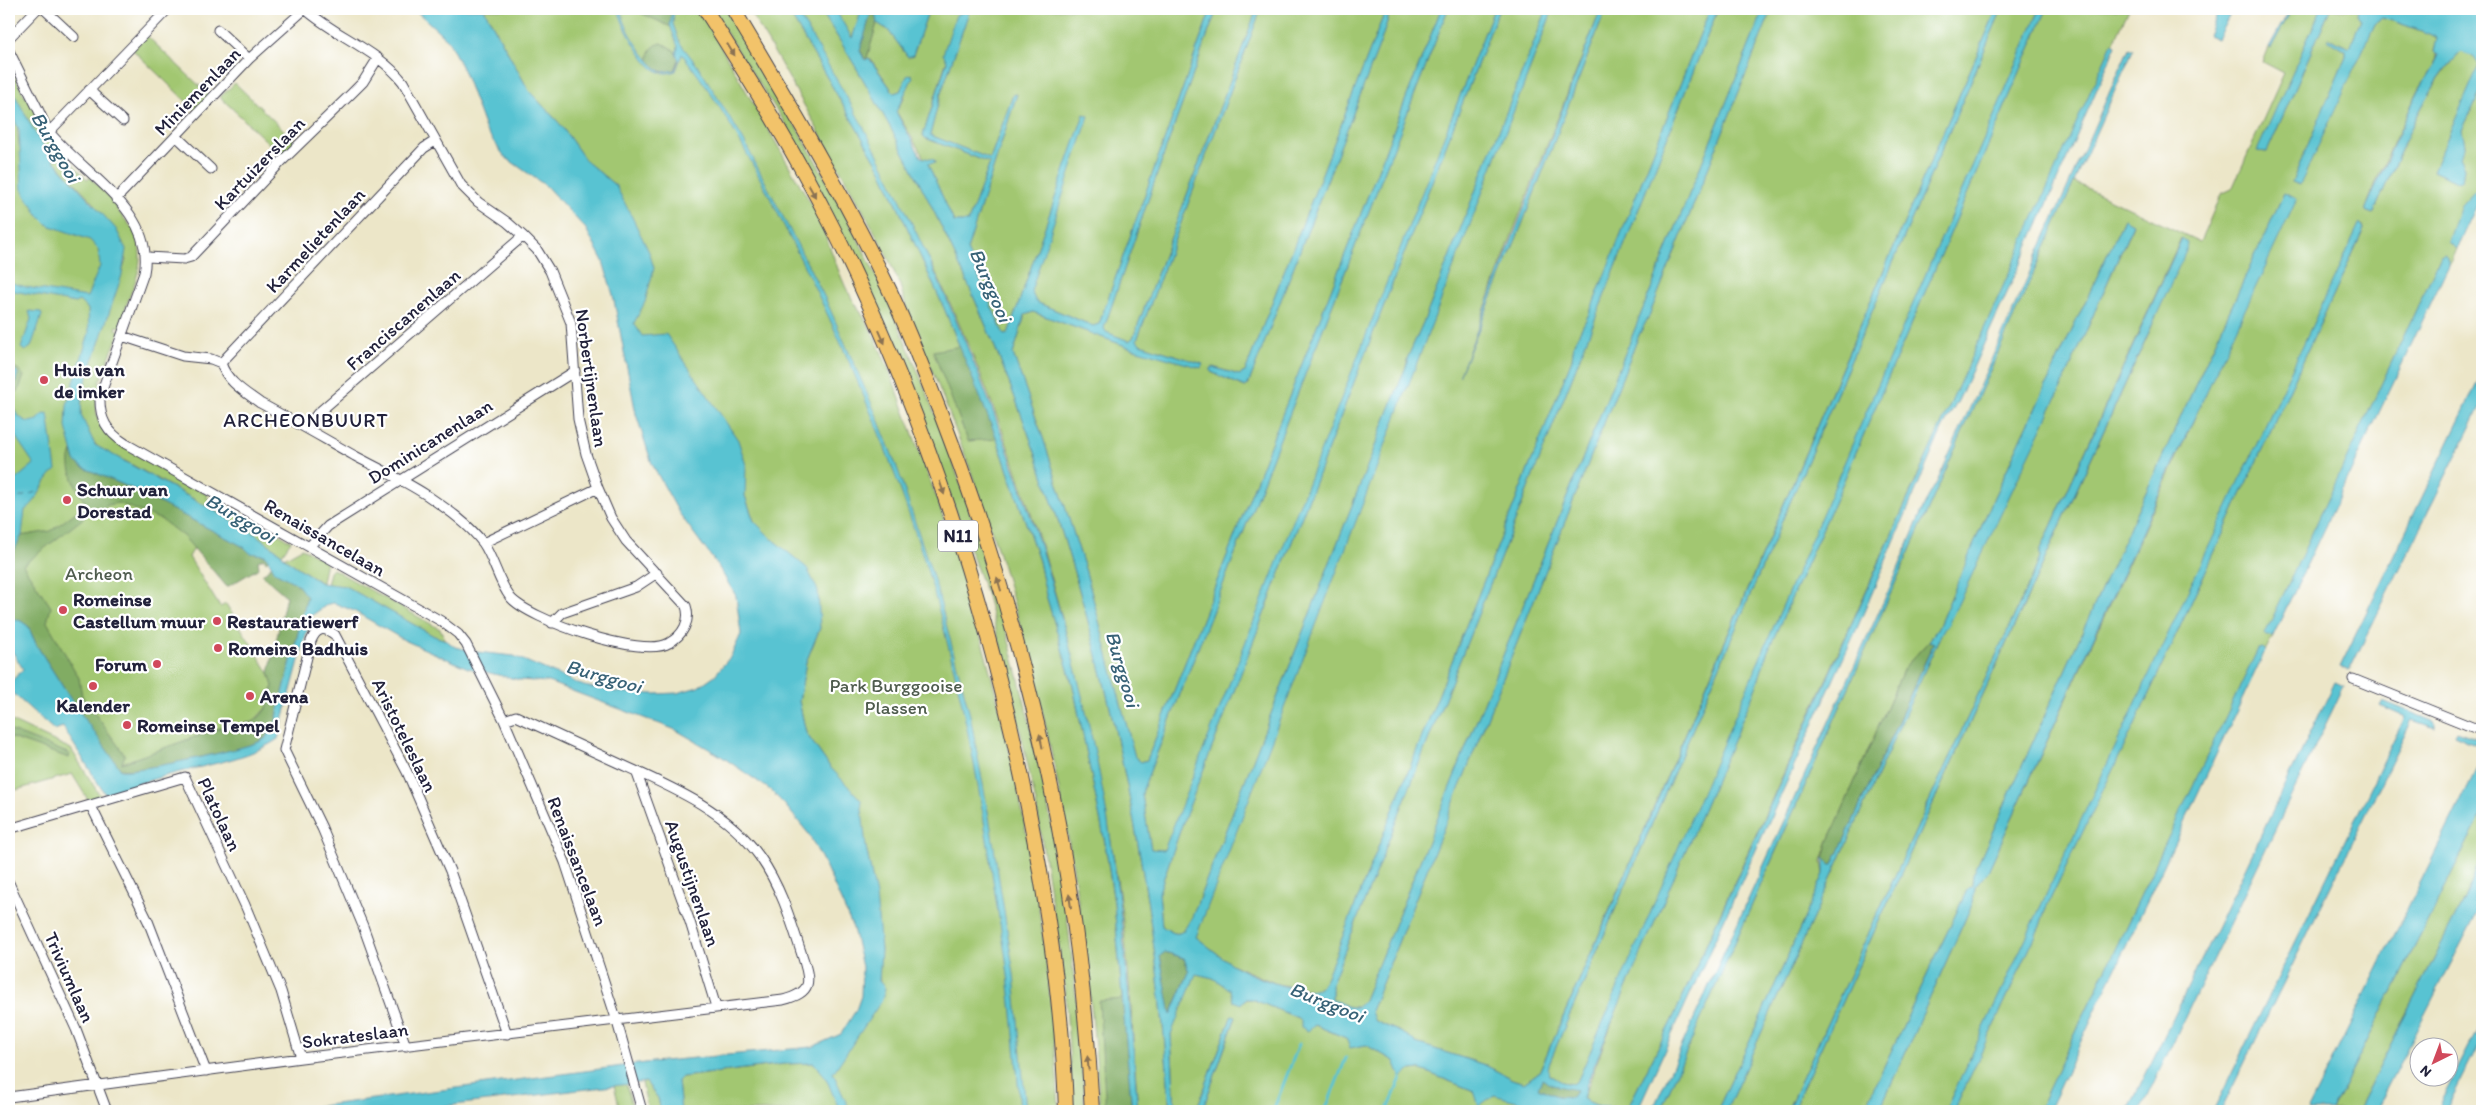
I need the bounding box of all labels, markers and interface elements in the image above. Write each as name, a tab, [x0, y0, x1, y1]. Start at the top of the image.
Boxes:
street label: Miniemenlaan	[149, 42, 245, 140]
one-way arrow	[726, 43, 736, 57]
water label: Burggooi	[26, 107, 87, 188]
street label: Kartuizerslaan	[209, 112, 310, 215]
street label: Karmelietenlaan	[261, 183, 370, 298]
one-way arrow	[808, 183, 816, 198]
water label: Burggooi	[965, 245, 1018, 327]
street label: Franciscanenlaan	[342, 263, 465, 375]
street label: Norbertijnenlaan	[570, 308, 613, 449]
one-way arrow	[879, 330, 887, 344]
place label: Huis van de imker	[54, 358, 125, 403]
marker: Huis van de imker	[38, 374, 50, 386]
street label: Dominicanenlaan	[364, 394, 497, 489]
district label: ARCHEONBUURT	[223, 408, 389, 432]
place label: Schuur van Dorestad	[77, 478, 169, 523]
one-way arrow	[938, 481, 946, 496]
water label: Burggooi	[201, 488, 282, 549]
street label: Renaissancelaan	[260, 493, 390, 582]
marker: Schuur van Dorestad	[61, 494, 73, 506]
road number: N11	[938, 520, 978, 552]
park label: Archeon	[65, 562, 133, 585]
one-way arrow	[995, 577, 1003, 592]
place label: Romeinse Castellum muur	[73, 588, 205, 633]
marker: Romeinse Castellum muur	[57, 604, 69, 616]
place label: Restauratiewerf	[227, 610, 359, 633]
marker: Restauratiewerf	[211, 615, 223, 627]
water label: Burggooi	[1101, 628, 1146, 711]
place label: Romeins Badhuis	[228, 637, 368, 660]
marker: Romeins Badhuis	[212, 642, 224, 654]
place label: Forum	[95, 653, 148, 676]
water label: Burggooi	[563, 654, 646, 699]
marker: Forum	[151, 658, 163, 670]
park label: Park Burggooise Plassen	[830, 674, 962, 719]
street label: Aristoteleslaan	[367, 675, 442, 796]
marker: Kalender	[87, 680, 99, 692]
place label: Arena	[259, 685, 309, 708]
marker: Arena	[244, 690, 256, 702]
place label: Kalender	[56, 694, 130, 717]
place label: Romeinse Tempel	[137, 714, 280, 737]
marker: Romeinse Tempel	[121, 719, 133, 731]
one-way arrow	[1037, 734, 1045, 749]
street label: Platolaan	[192, 774, 247, 855]
street label: Renaissancelaan	[542, 793, 613, 929]
street label: Augustijnenlaan	[660, 817, 725, 950]
one-way arrow	[1066, 893, 1074, 909]
street label: Triviumlaan	[39, 928, 100, 1026]
water label: Burggooi	[1286, 976, 1369, 1028]
street label: Sokrateslaan	[301, 1018, 410, 1053]
north arrow	[2408, 1038, 2458, 1088]
one-way arrow	[1084, 1054, 1092, 1070]
text: N	[2416, 1062, 2435, 1081]

